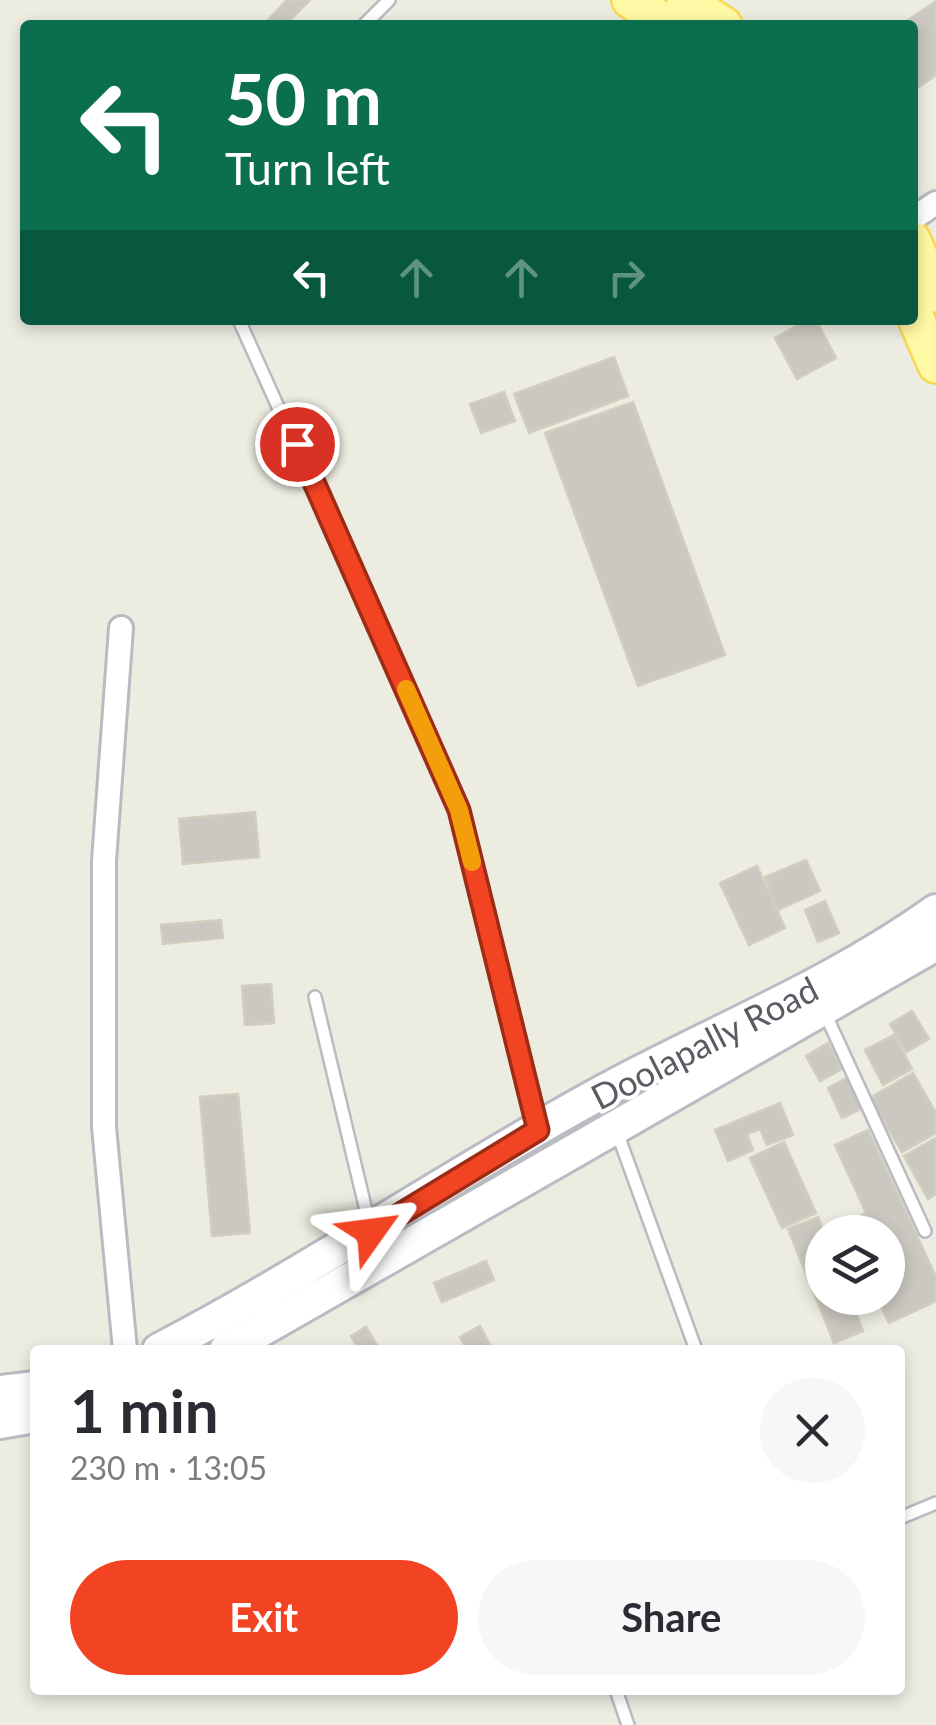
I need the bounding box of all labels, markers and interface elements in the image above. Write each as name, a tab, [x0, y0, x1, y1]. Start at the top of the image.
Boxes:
text: 50 m	[225, 56, 382, 140]
icon: left	[60, 60, 190, 190]
text: Turn left	[225, 141, 390, 195]
icon: left	[284, 250, 339, 305]
icon: ahead	[389, 250, 444, 305]
icon: ahead	[494, 250, 549, 305]
icon: right	[599, 250, 654, 305]
pin	[255, 402, 340, 487]
icon: arrive	[270, 417, 325, 472]
street label: Doolapally Road	[584, 967, 824, 1117]
position arrow	[319, 1180, 423, 1284]
map controls	[805, 1215, 905, 1315]
button: layers	[805, 1215, 905, 1315]
text: 1 min	[70, 1374, 219, 1446]
button: close	[760, 1378, 865, 1483]
text: 230 m · 13:05	[70, 1448, 267, 1487]
button: Exit	[70, 1560, 458, 1675]
button: Share	[478, 1560, 865, 1675]

